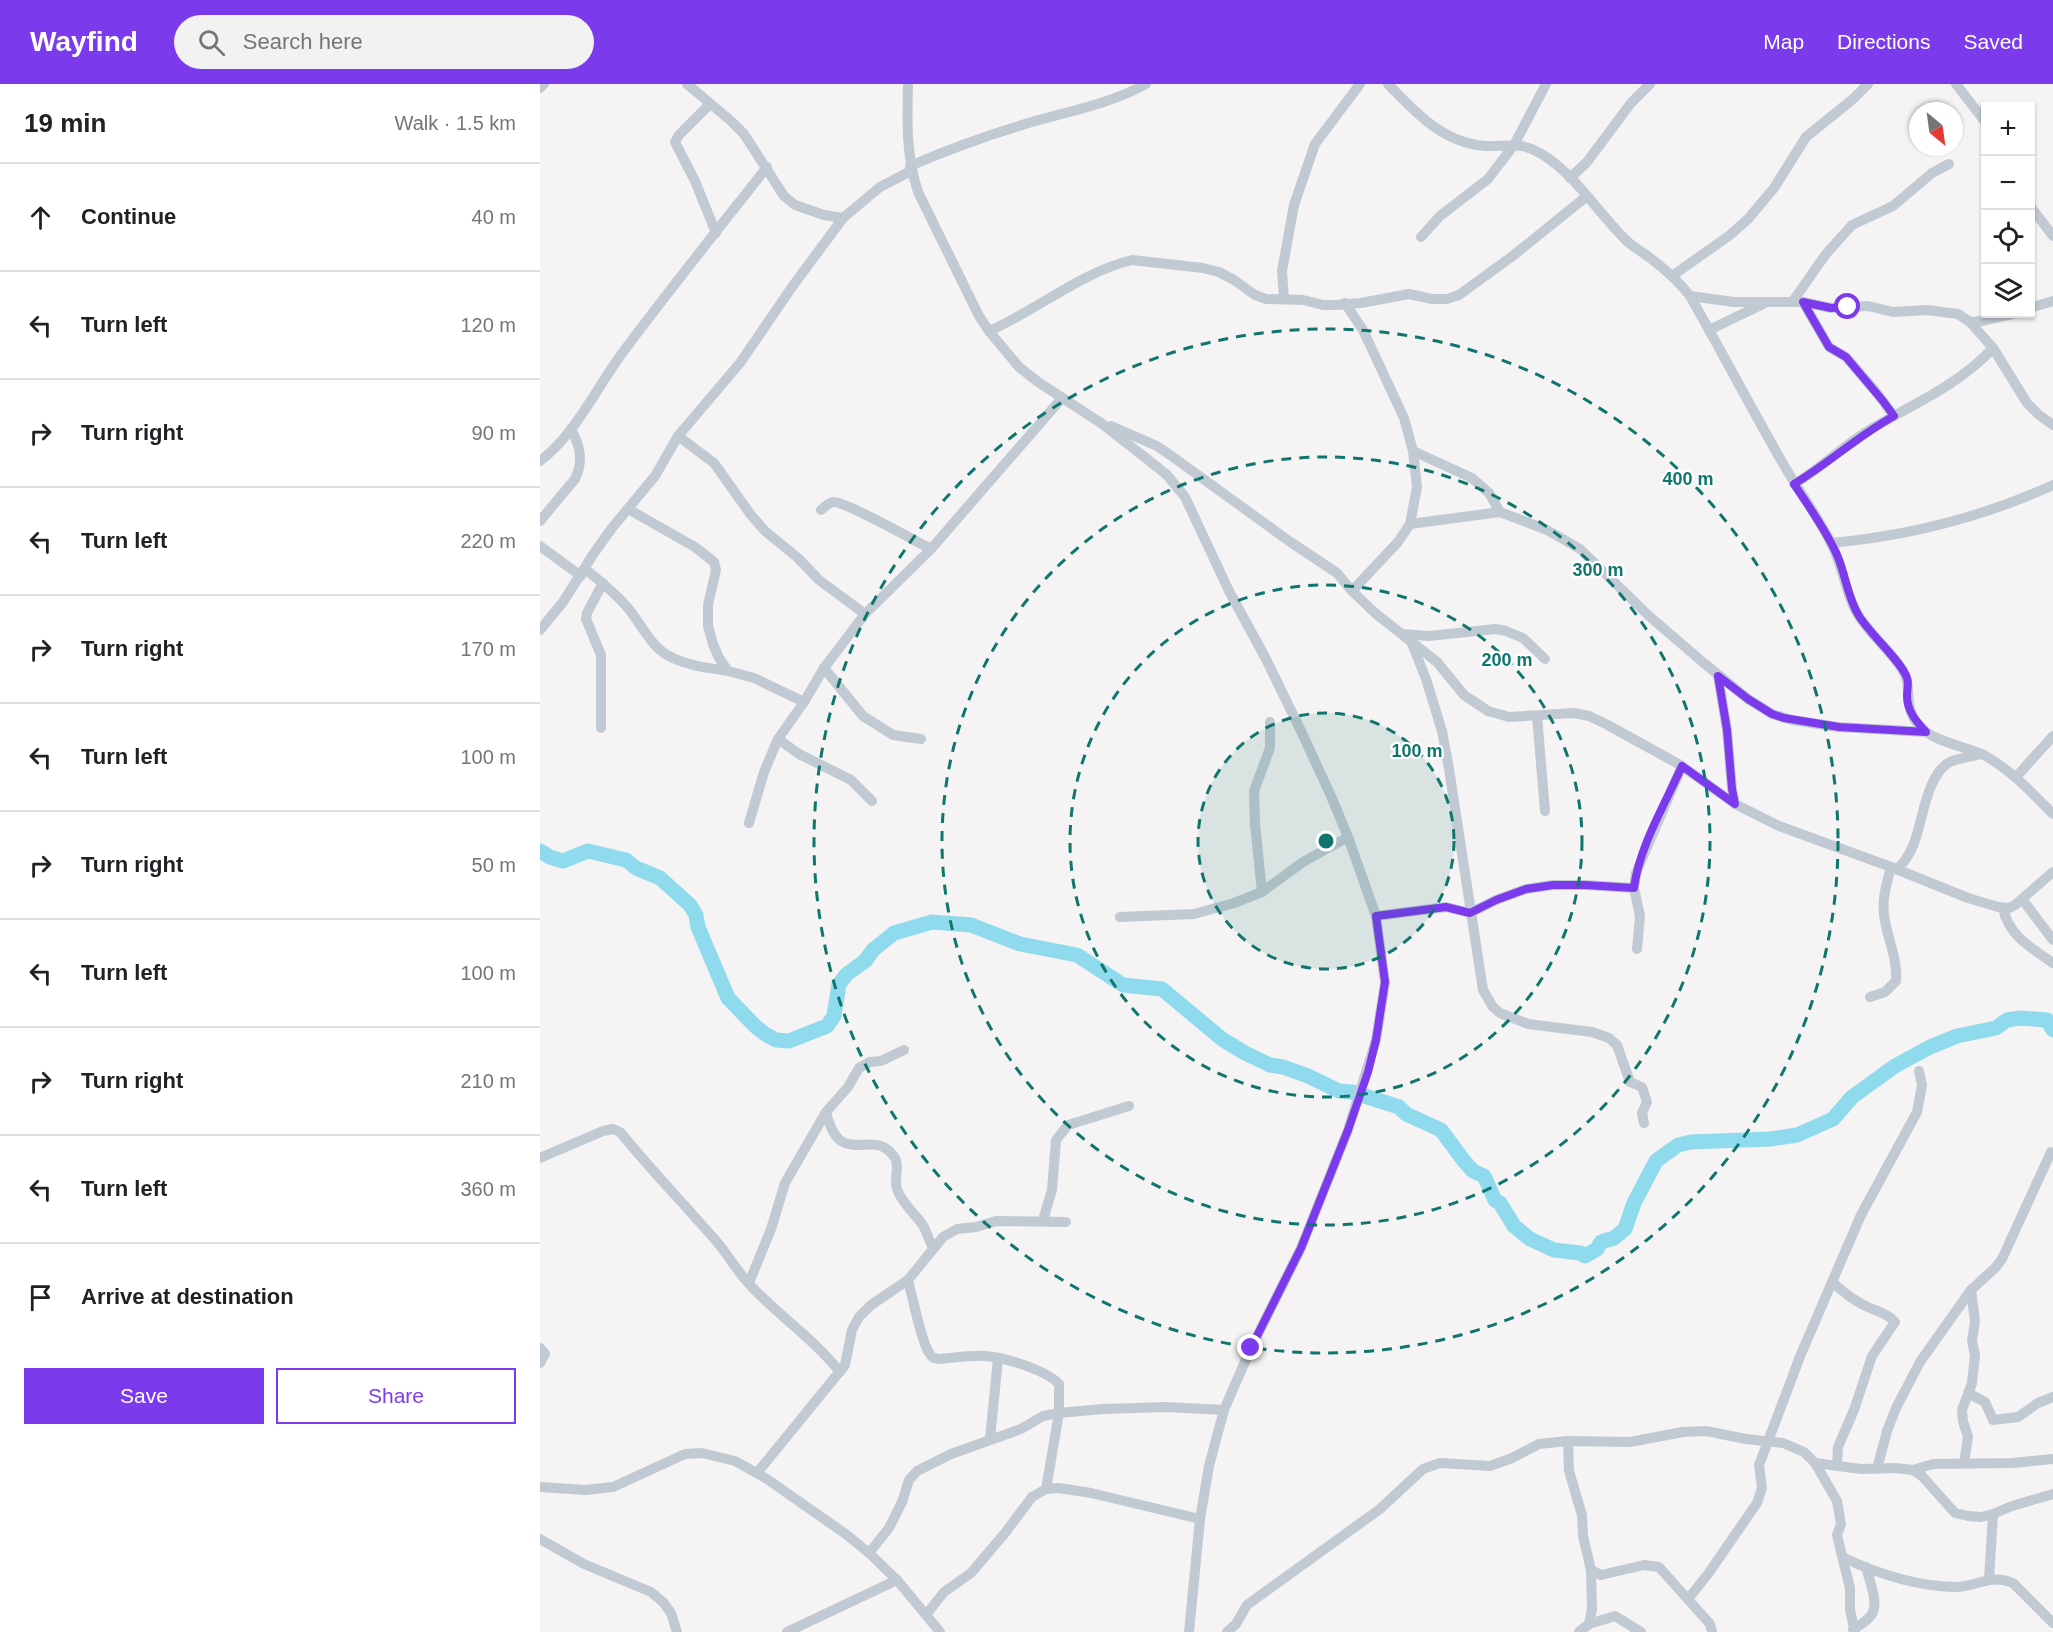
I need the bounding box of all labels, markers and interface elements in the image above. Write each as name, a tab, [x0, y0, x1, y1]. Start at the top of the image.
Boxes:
search box	[174, 15, 594, 69]
text: Wayfind	[30, 26, 138, 57]
icon: search	[195, 26, 228, 59]
text: Search here	[243, 29, 363, 54]
text: Map	[1763, 30, 1804, 53]
text: Directions	[1837, 30, 1930, 53]
text: Saved	[1963, 30, 2023, 53]
north arrow	[1909, 102, 1963, 156]
map controls	[1981, 102, 2035, 318]
button: +	[1981, 102, 2035, 156]
text: 19 min	[24, 108, 106, 138]
text: Walk · 1.5 km	[395, 112, 516, 134]
button: −	[1981, 156, 2035, 210]
icon: ahead	[24, 201, 57, 234]
text: Continue	[81, 204, 176, 229]
text: 40 m	[472, 206, 516, 228]
button: locate	[1981, 210, 2035, 264]
button: layers	[1981, 264, 2035, 318]
route start	[1834, 293, 1860, 319]
icon: left	[24, 309, 57, 342]
text: Turn left	[81, 312, 167, 337]
text: 120 m	[460, 314, 516, 336]
icon: right	[24, 417, 57, 450]
text: Turn right	[81, 420, 183, 445]
text: 90 m	[472, 422, 516, 444]
text: 400 m	[1662, 469, 1714, 489]
icon: left	[24, 525, 57, 558]
text: Turn left	[81, 528, 167, 553]
text: 220 m	[460, 530, 516, 552]
text: 300 m	[1572, 560, 1624, 580]
icon: right	[24, 633, 57, 666]
text: Turn right	[81, 636, 183, 661]
text: 170 m	[460, 638, 516, 660]
text: 200 m	[1481, 650, 1533, 670]
icon: left	[24, 741, 57, 774]
text: 100 m	[1391, 741, 1443, 761]
text: Turn left	[81, 744, 167, 769]
text: 100 m	[460, 746, 516, 768]
centre of rings	[1316, 831, 1336, 851]
icon: right	[24, 849, 57, 882]
text: Turn right	[81, 852, 183, 877]
text: 50 m	[472, 854, 516, 876]
icon: left	[24, 957, 57, 990]
text: Turn left	[81, 960, 167, 985]
text: 100 m	[460, 962, 516, 984]
icon: right	[24, 1065, 57, 1098]
text: Turn right	[81, 1068, 183, 1093]
text: 210 m	[460, 1070, 516, 1092]
icon: left	[24, 1173, 57, 1206]
text: Turn left	[81, 1176, 167, 1201]
text: 360 m	[460, 1178, 516, 1200]
icon: arrive	[24, 1281, 57, 1314]
text: Arrive at destination	[81, 1284, 294, 1309]
route end	[1237, 1334, 1263, 1360]
button: Save	[24, 1368, 264, 1424]
button: Share	[276, 1368, 516, 1424]

